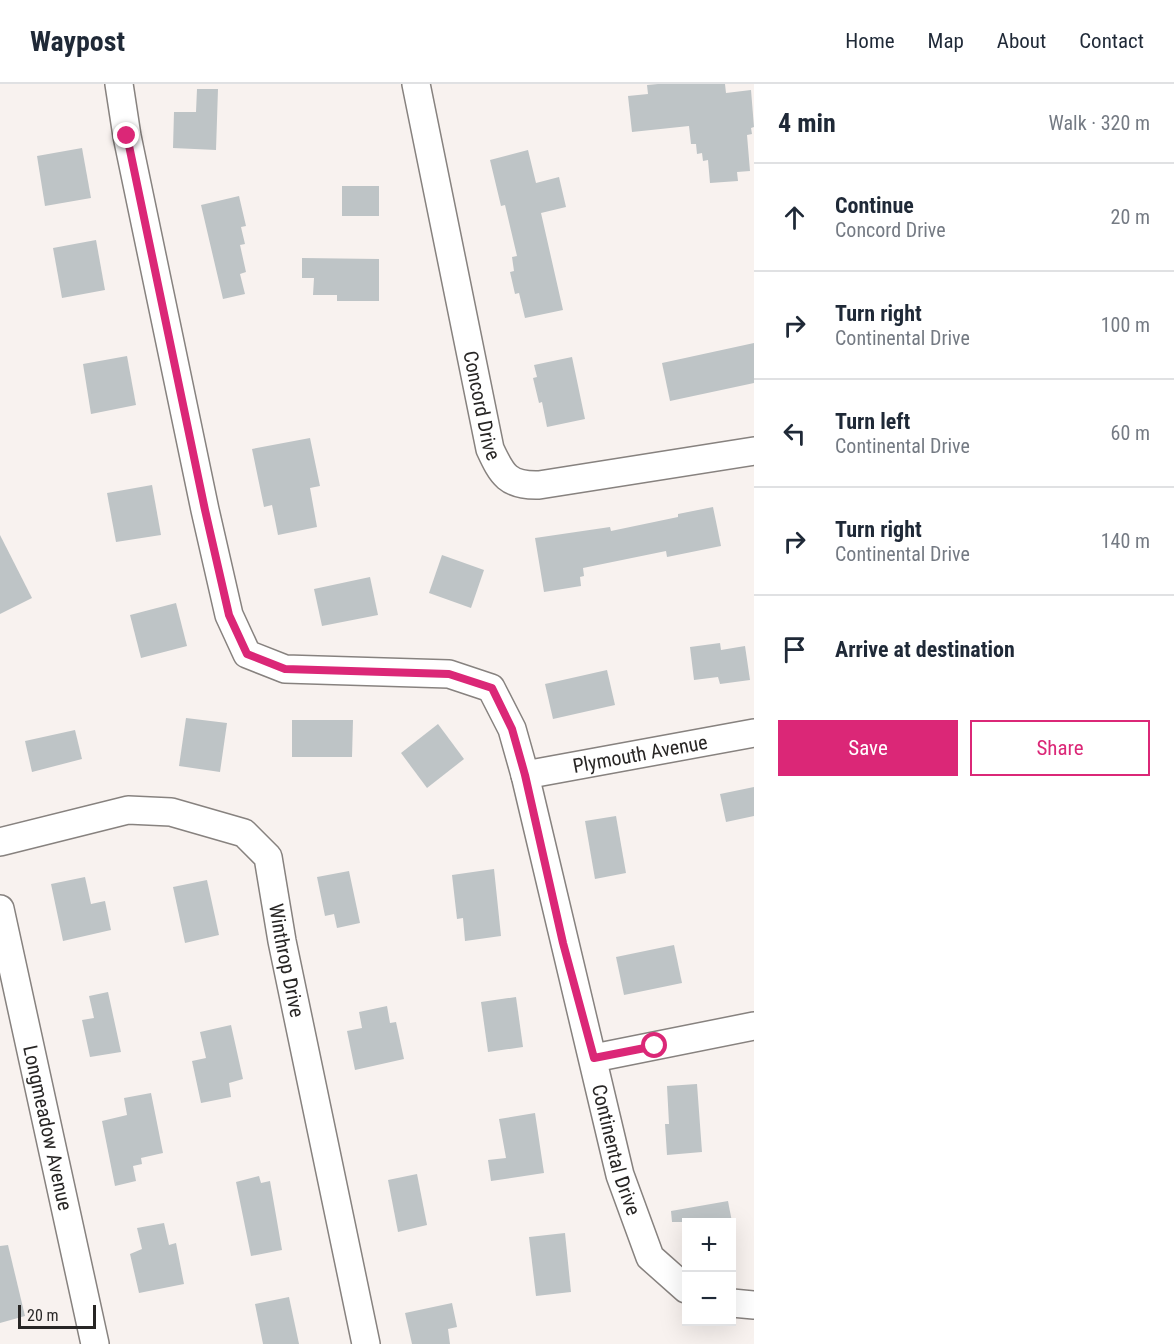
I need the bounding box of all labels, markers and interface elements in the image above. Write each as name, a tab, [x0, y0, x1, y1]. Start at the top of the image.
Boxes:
text: Waypost	[30, 25, 125, 58]
text: Home	[845, 29, 895, 53]
text: Map	[928, 29, 964, 53]
text: About	[997, 29, 1046, 53]
text: Contact	[1079, 29, 1144, 53]
text: 4 min	[778, 108, 836, 138]
text: Walk · 320 m	[1049, 111, 1150, 135]
route end	[113, 122, 139, 148]
text: Continue	[835, 193, 914, 218]
icon: ahead	[778, 201, 811, 234]
text: 20 m	[1111, 205, 1150, 229]
text: Concord Drive	[835, 218, 946, 242]
text: Turn right	[835, 301, 922, 326]
icon: right	[778, 309, 811, 342]
text: 100 m	[1101, 313, 1150, 337]
text: Continental Drive	[835, 326, 970, 350]
street label: Concord Drive	[458, 349, 506, 464]
text: Turn left	[835, 409, 910, 434]
icon: left	[778, 417, 811, 450]
text: 60 m	[1111, 421, 1150, 445]
text: Continental Drive	[835, 434, 970, 458]
text: Turn right	[835, 517, 922, 542]
icon: right	[778, 525, 811, 558]
text: 140 m	[1101, 529, 1150, 553]
text: Continental Drive	[835, 542, 970, 566]
icon: arrive	[778, 633, 811, 666]
text: Arrive at destination	[835, 637, 1015, 662]
button: Save	[778, 720, 958, 776]
button: Share	[970, 720, 1150, 776]
street label: Plymouth Avenue	[571, 730, 709, 778]
street label: Winthrop Drive	[264, 902, 310, 1019]
route start	[641, 1032, 667, 1058]
street label: Longmeadow Avenue	[18, 1043, 77, 1213]
street label: Continental Drive	[587, 1082, 646, 1219]
map controls	[682, 1218, 736, 1326]
button: +	[682, 1218, 736, 1272]
button: −	[682, 1272, 736, 1326]
scale bar	[18, 1302, 96, 1330]
text: 20 m	[27, 1306, 59, 1325]

